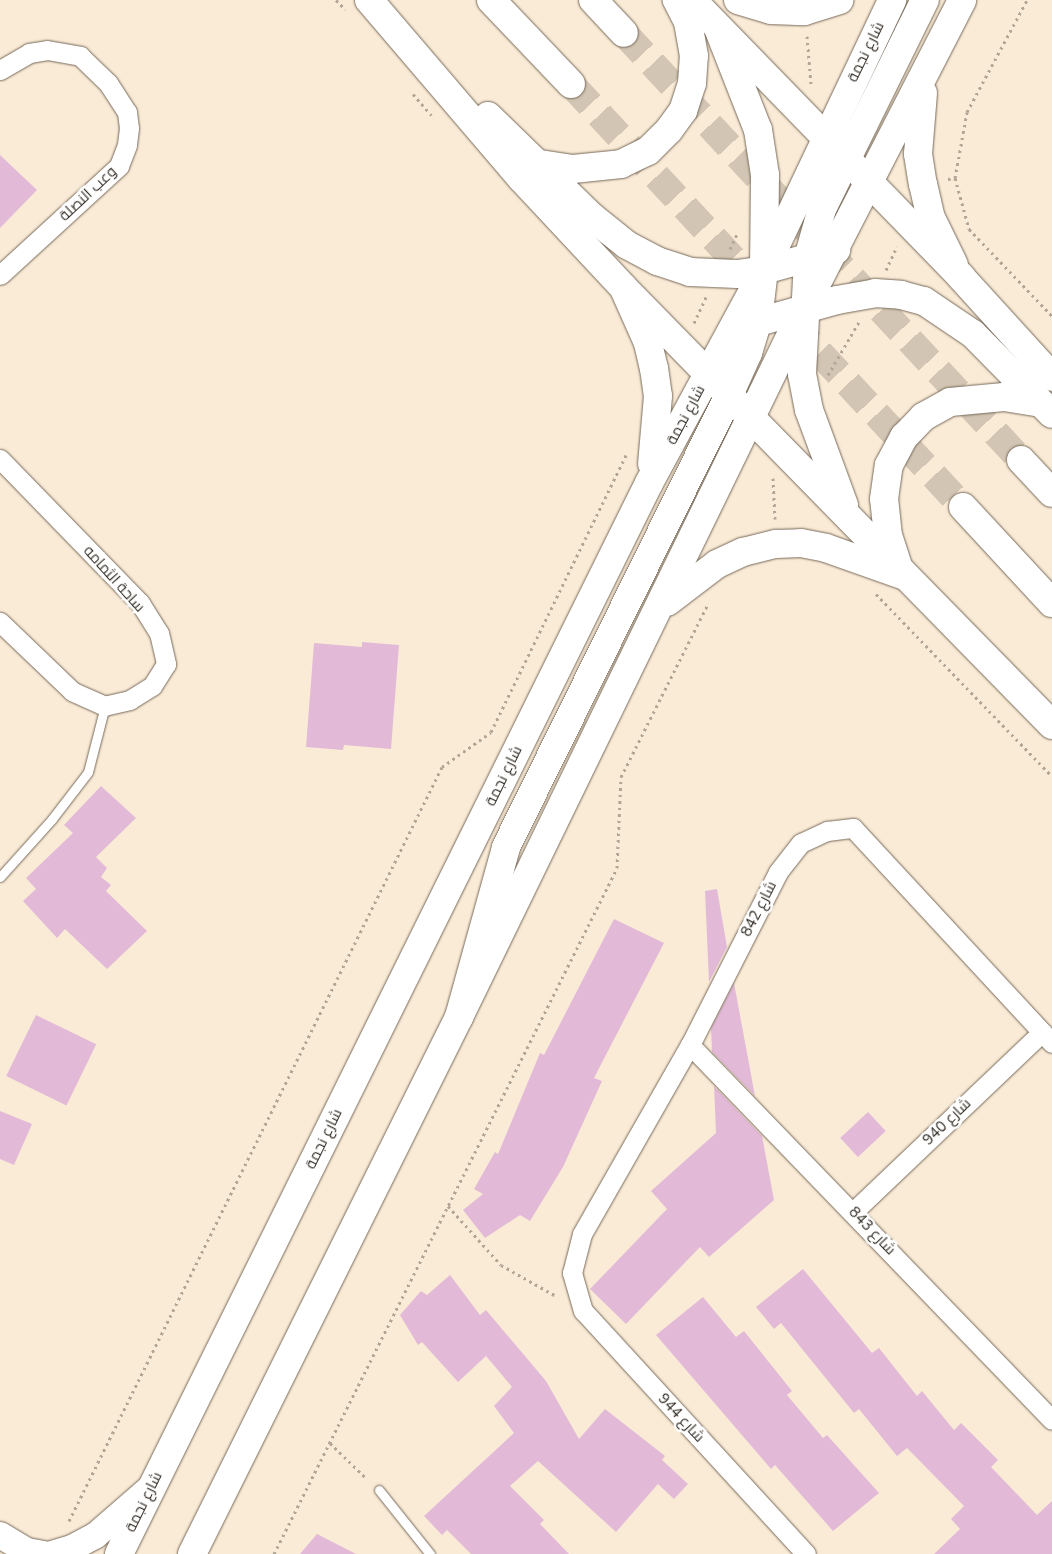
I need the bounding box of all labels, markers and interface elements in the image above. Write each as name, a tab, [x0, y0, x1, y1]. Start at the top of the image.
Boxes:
street label: شارع نجمة	[844, 19, 888, 85]
street label: وعب النصلة	[56, 163, 120, 225]
street label: شارع نجمة	[663, 382, 709, 448]
street label: ساحة الثمامه	[80, 542, 148, 616]
street label: شارع نجمة	[482, 743, 526, 809]
street label: شارع 842	[737, 878, 781, 940]
street label: شارع 940	[919, 1095, 975, 1149]
street label: شارع نجمة	[302, 1106, 346, 1172]
street label: شارع 843	[845, 1203, 899, 1259]
street label: شارع 944	[654, 1390, 708, 1446]
street label: شارع نجمة	[122, 1469, 166, 1535]

